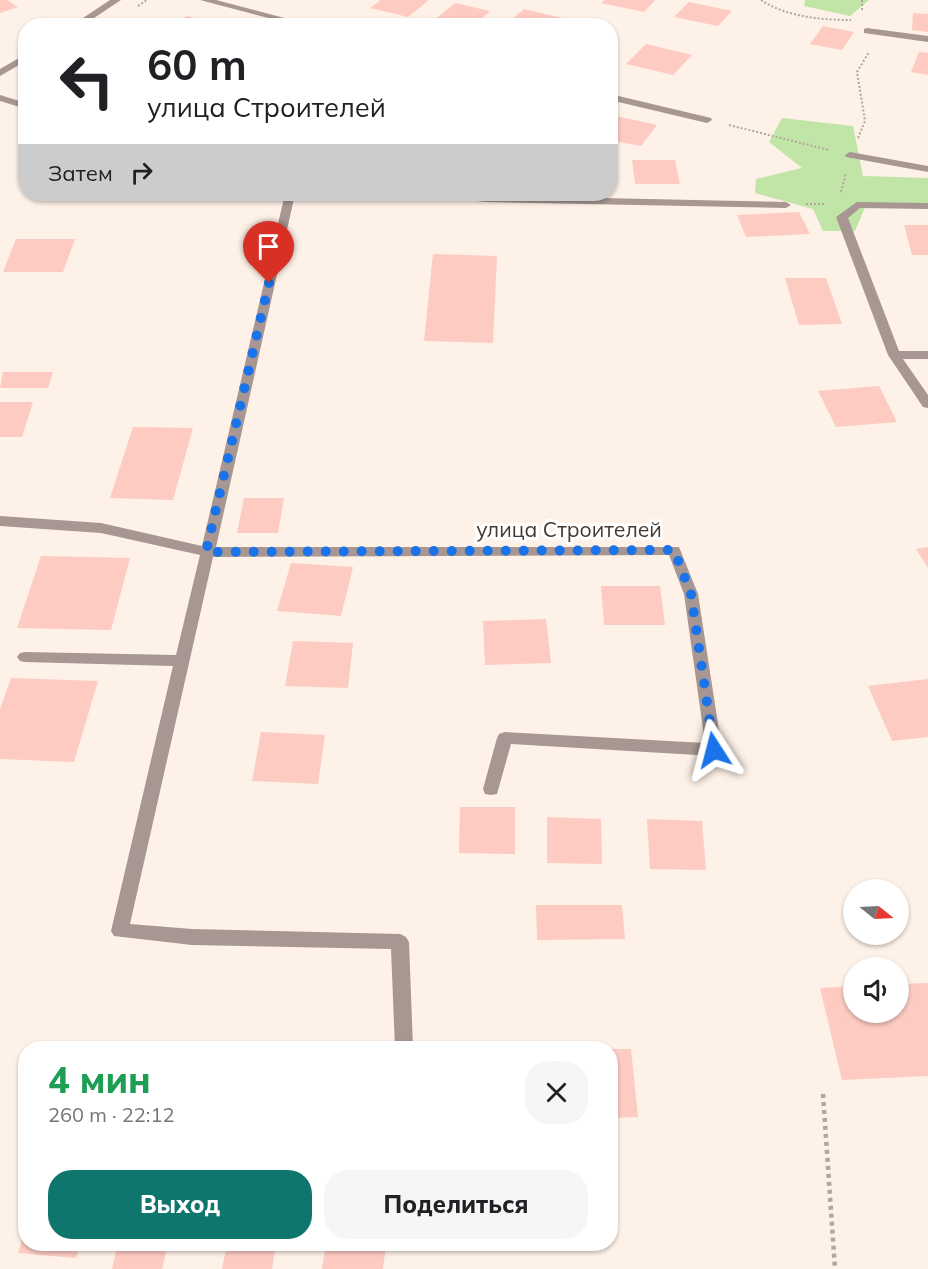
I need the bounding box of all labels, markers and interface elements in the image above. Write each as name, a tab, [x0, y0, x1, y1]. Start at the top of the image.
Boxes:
text: 60 m	[147, 38, 247, 91]
icon: left	[48, 42, 126, 120]
text: улица Строителей	[147, 90, 386, 124]
icon: right	[125, 156, 158, 189]
text: Затем	[48, 159, 113, 187]
pin	[243, 221, 294, 283]
icon: arrive	[252, 230, 285, 263]
street label: улица Строителей	[476, 516, 662, 542]
position arrow	[682, 718, 746, 782]
north arrow	[843, 879, 909, 945]
map controls	[843, 879, 909, 1023]
button: sound	[843, 957, 909, 1023]
text: 4 мин	[48, 1057, 151, 1102]
button: close	[525, 1061, 588, 1124]
text: 260 m · 22:12	[48, 1102, 174, 1127]
button: Выход	[48, 1170, 312, 1239]
button: Поделиться	[324, 1170, 588, 1239]

